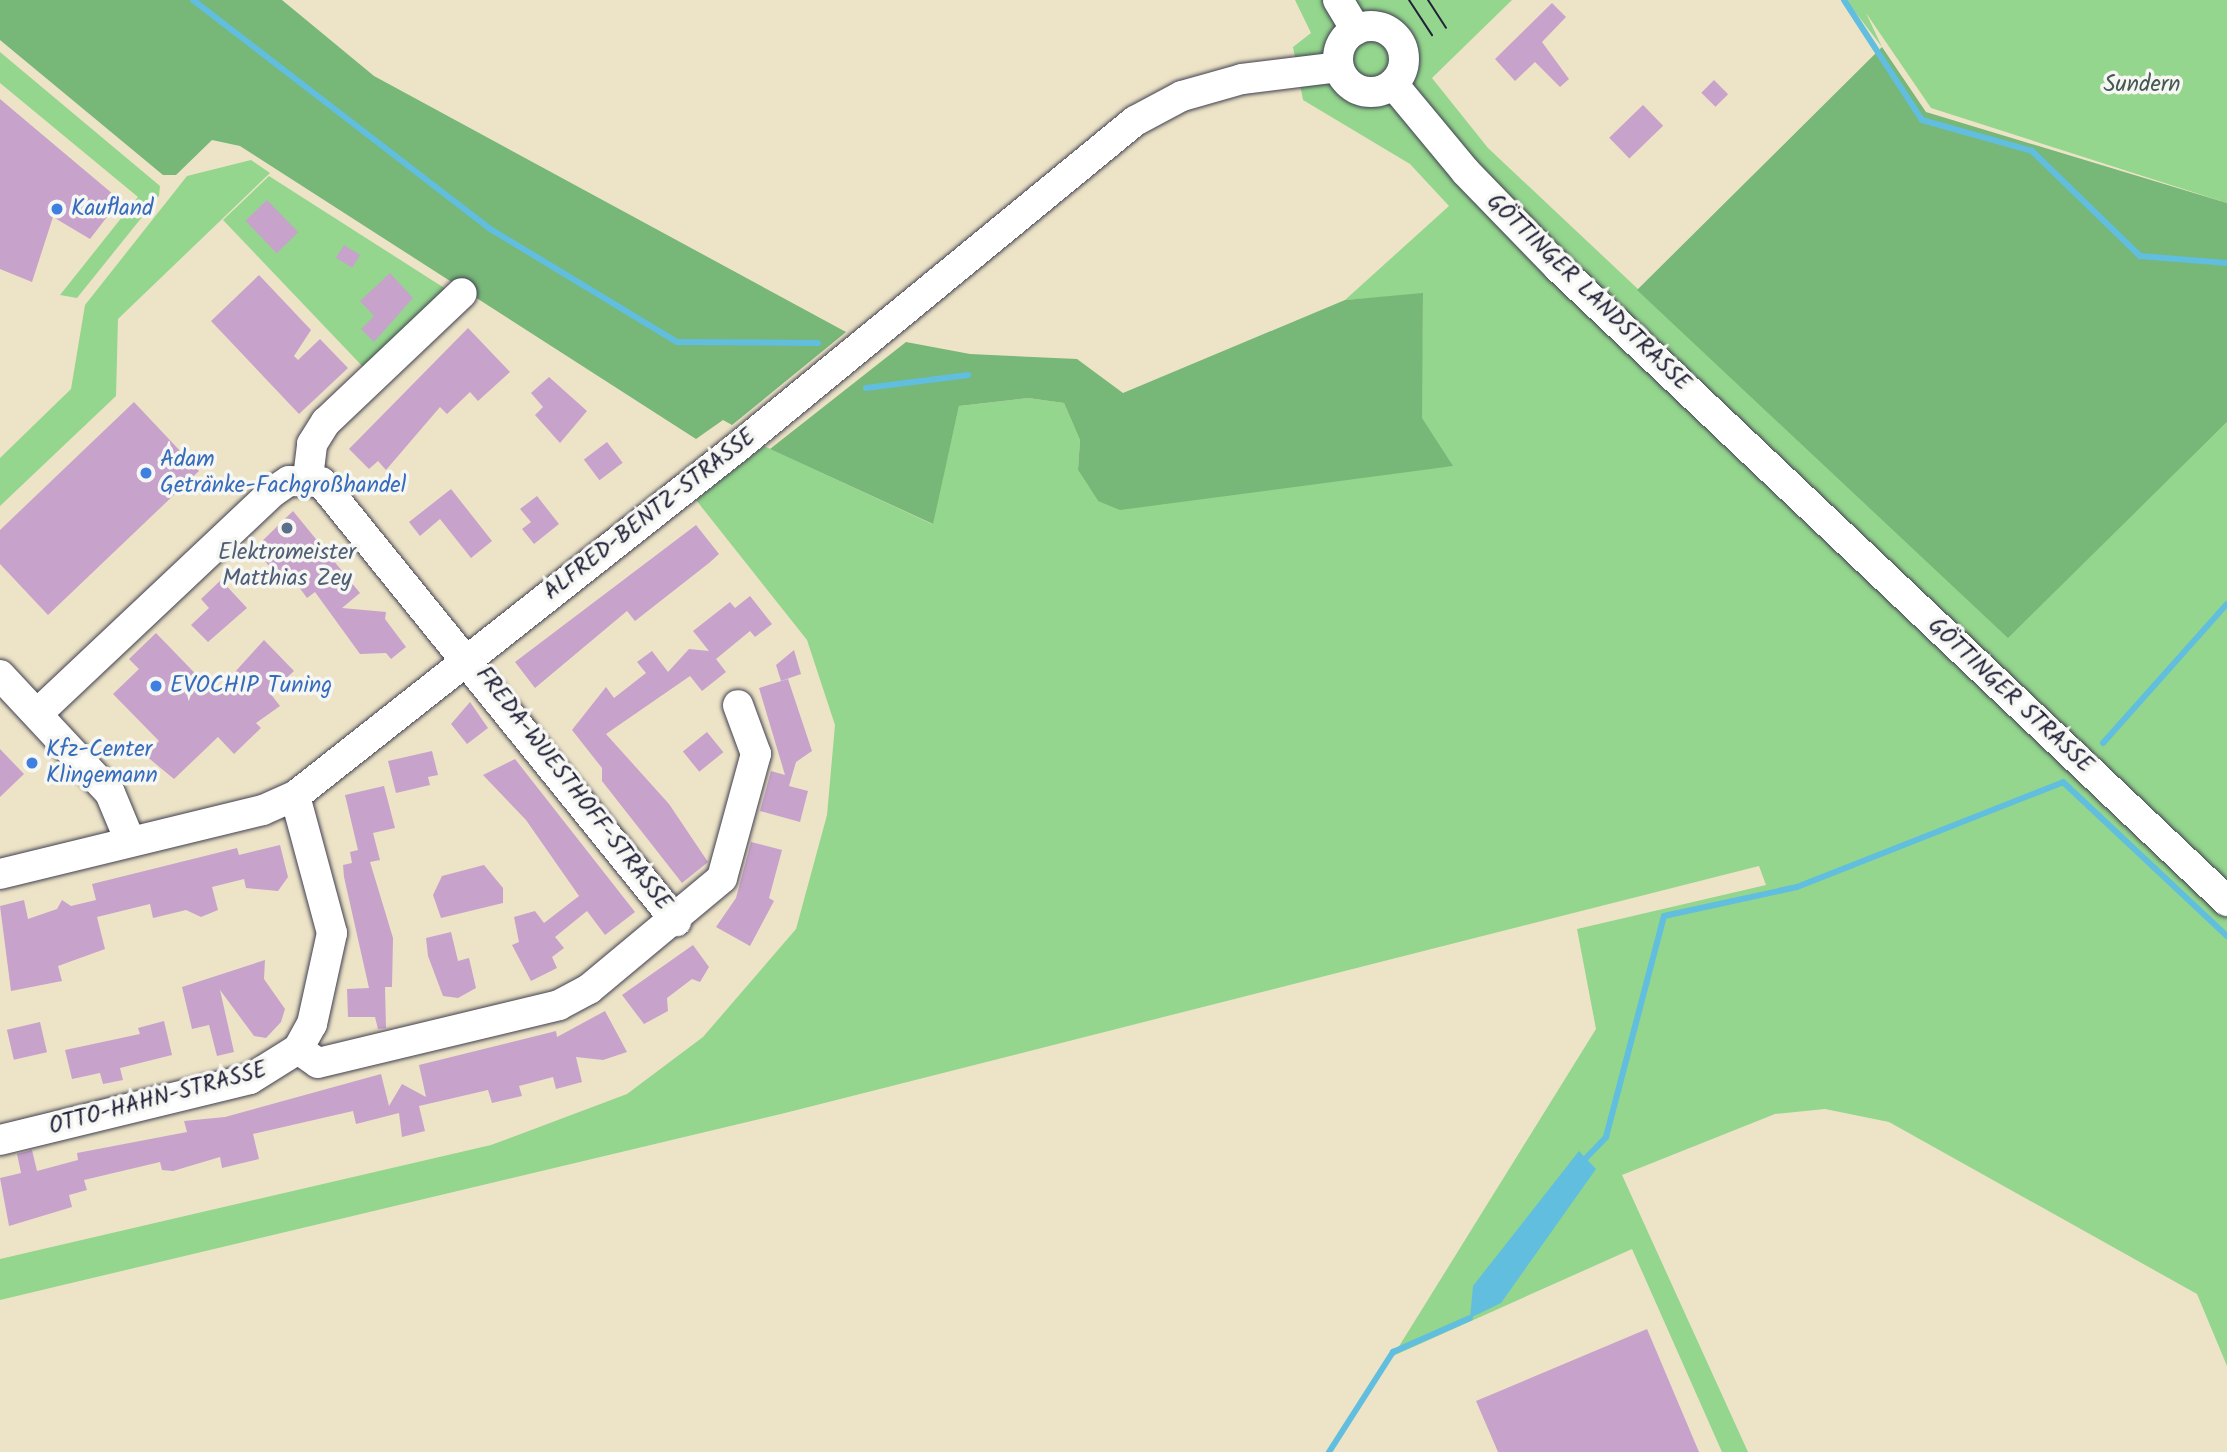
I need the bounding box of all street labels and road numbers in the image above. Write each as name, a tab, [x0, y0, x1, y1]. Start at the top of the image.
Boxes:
street label: GÖTTINGER LANDSTRASSE	[1480, 188, 1696, 398]
street label: ALFRED-BENTZ-STRASSE	[538, 424, 762, 606]
street label: GÖTTINGER STRASSE	[1922, 612, 2098, 780]
street label: FREDA-WUESTHOFF-STRASSE	[469, 662, 677, 916]
street label: OTTO-HAHN-STRASSE	[46, 1057, 270, 1141]

